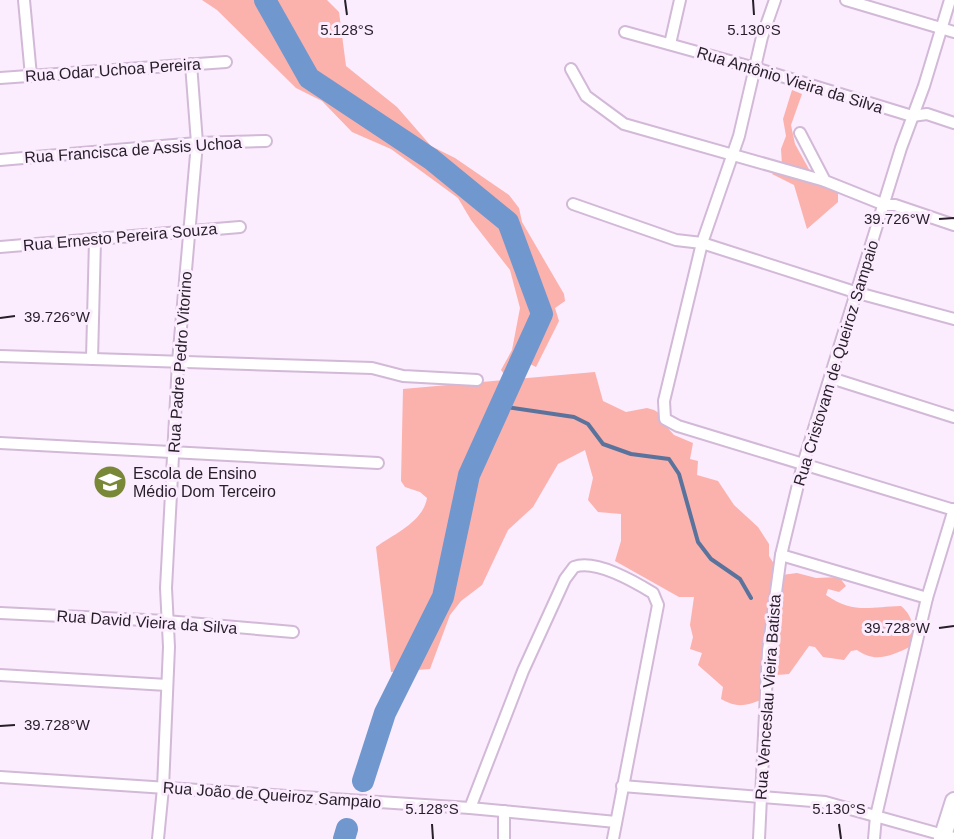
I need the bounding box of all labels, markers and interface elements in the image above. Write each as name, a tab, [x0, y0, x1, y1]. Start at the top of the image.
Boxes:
text: 5.128°S	[320, 21, 374, 38]
text: 5.130°S	[727, 21, 781, 38]
street label: Rua Antônio Vieira da Silva	[695, 44, 885, 116]
street label: Rua Odar Uchoa Pereira	[25, 55, 202, 85]
street label: Rua Francisca de Assis Uchoa	[24, 134, 242, 166]
text: 39.726°W	[864, 210, 931, 227]
street label: Rua Ernesto Pereira Souza	[22, 220, 218, 254]
street label: Rua Cristovam de Queiroz Sampaio	[790, 238, 882, 488]
street label: Rua Padre Pedro Vitorino	[165, 271, 195, 453]
text: 39.726°W	[24, 308, 91, 325]
school or university icon: Escola de Ensino Médio Dom Terceiro	[92, 464, 128, 500]
place label: Escola de Ensino Médio Dom Terceiro	[133, 465, 276, 500]
street label: Rua Venceslau Vieira Batista	[752, 594, 784, 800]
street label: Rua David Vieira da Silva	[56, 607, 238, 637]
text: 39.728°W	[864, 619, 931, 636]
text: 39.728°W	[24, 716, 91, 733]
street label: Rua João de Queiroz Sampaio	[162, 779, 382, 811]
text: 5.128°S	[405, 800, 459, 817]
text: 5.130°S	[812, 800, 866, 817]

